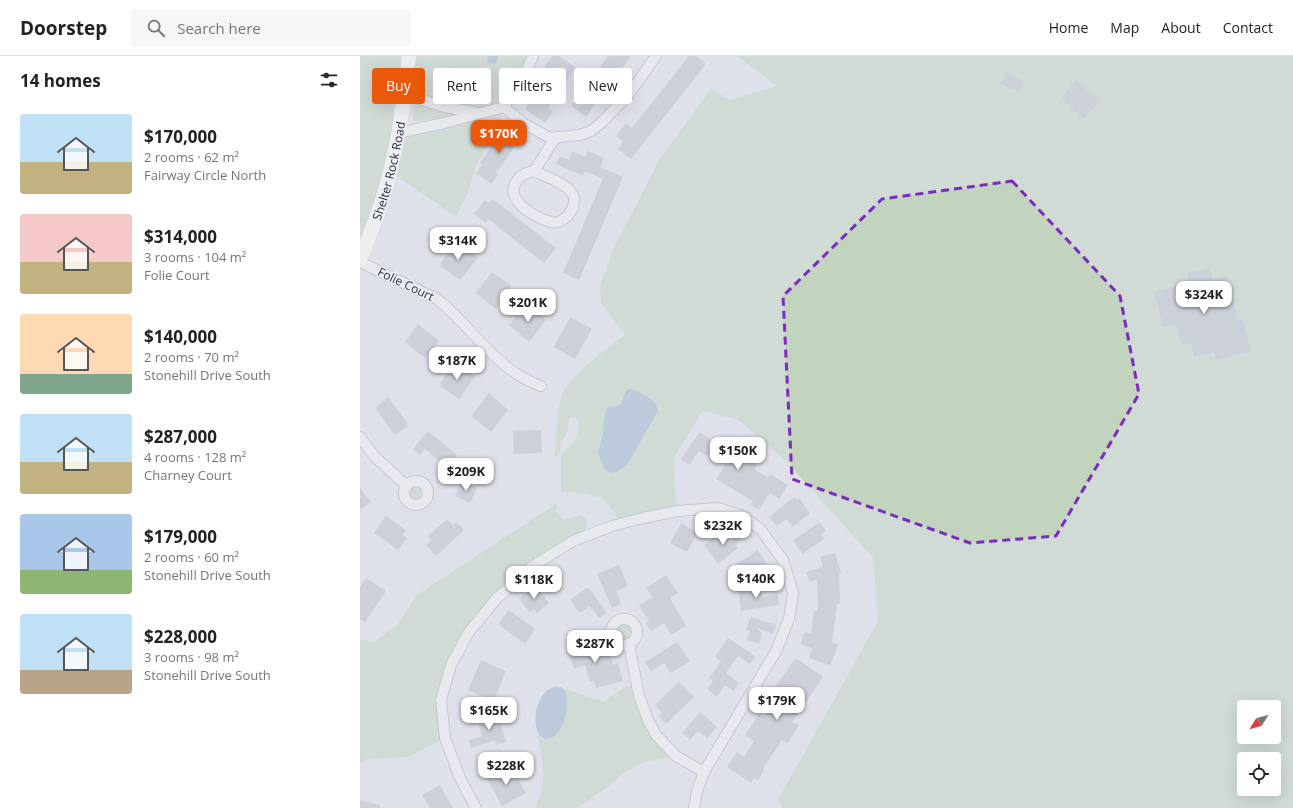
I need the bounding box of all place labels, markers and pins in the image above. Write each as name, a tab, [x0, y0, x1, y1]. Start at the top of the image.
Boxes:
pin: $170K	[471, 120, 527, 154]
pin: $314K	[430, 227, 486, 261]
pin: $324K	[1176, 281, 1232, 315]
pin: $201K	[500, 289, 556, 323]
pin: $187K	[429, 347, 485, 381]
pin: $150K	[710, 437, 766, 471]
pin: $209K	[438, 458, 494, 492]
pin: $232K	[695, 512, 751, 546]
pin: $140K	[728, 565, 784, 599]
pin: $118K	[506, 566, 562, 600]
pin: $287K	[567, 630, 623, 664]
pin: $179K	[749, 687, 805, 721]
pin: $165K	[461, 697, 517, 731]
pin: $228K	[478, 752, 534, 786]

